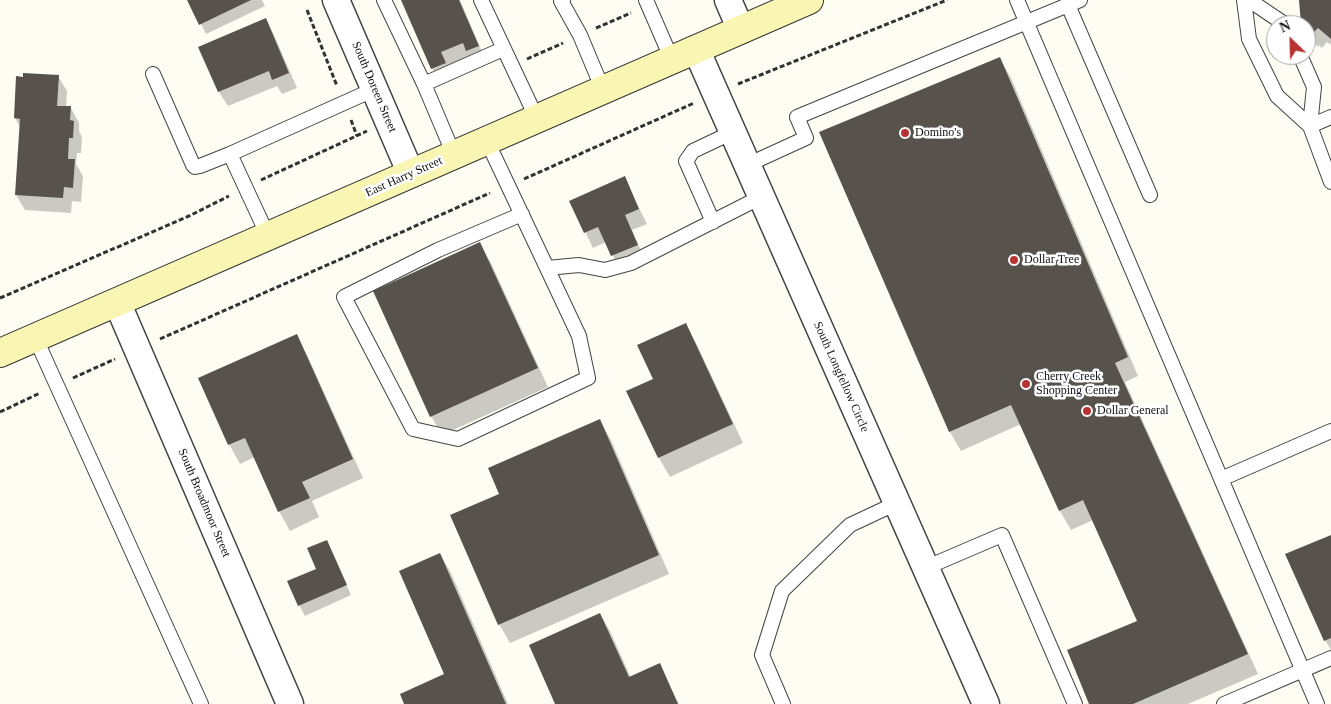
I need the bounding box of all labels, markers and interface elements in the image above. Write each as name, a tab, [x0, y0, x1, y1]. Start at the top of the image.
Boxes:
north arrow	[1266, 15, 1316, 65]
text: N	[1277, 18, 1293, 36]
street label: South Doreen Street	[348, 39, 400, 135]
place label: Domino's	[915, 126, 961, 140]
marker: Domino's	[899, 127, 911, 139]
street label: East Harry Street	[363, 154, 445, 200]
place label: Dollar Tree	[1024, 253, 1079, 267]
marker: Dollar Tree	[1008, 254, 1020, 266]
street label: South Longfellow Circle	[810, 320, 872, 434]
place label: Cherry Creek Shopping Center	[1036, 370, 1117, 398]
marker: Cherry Creek Shopping Center	[1020, 378, 1032, 390]
place label: Dollar General	[1097, 404, 1169, 418]
marker: Dollar General	[1081, 405, 1093, 417]
street label: South Broadmoor Street	[175, 446, 233, 560]

